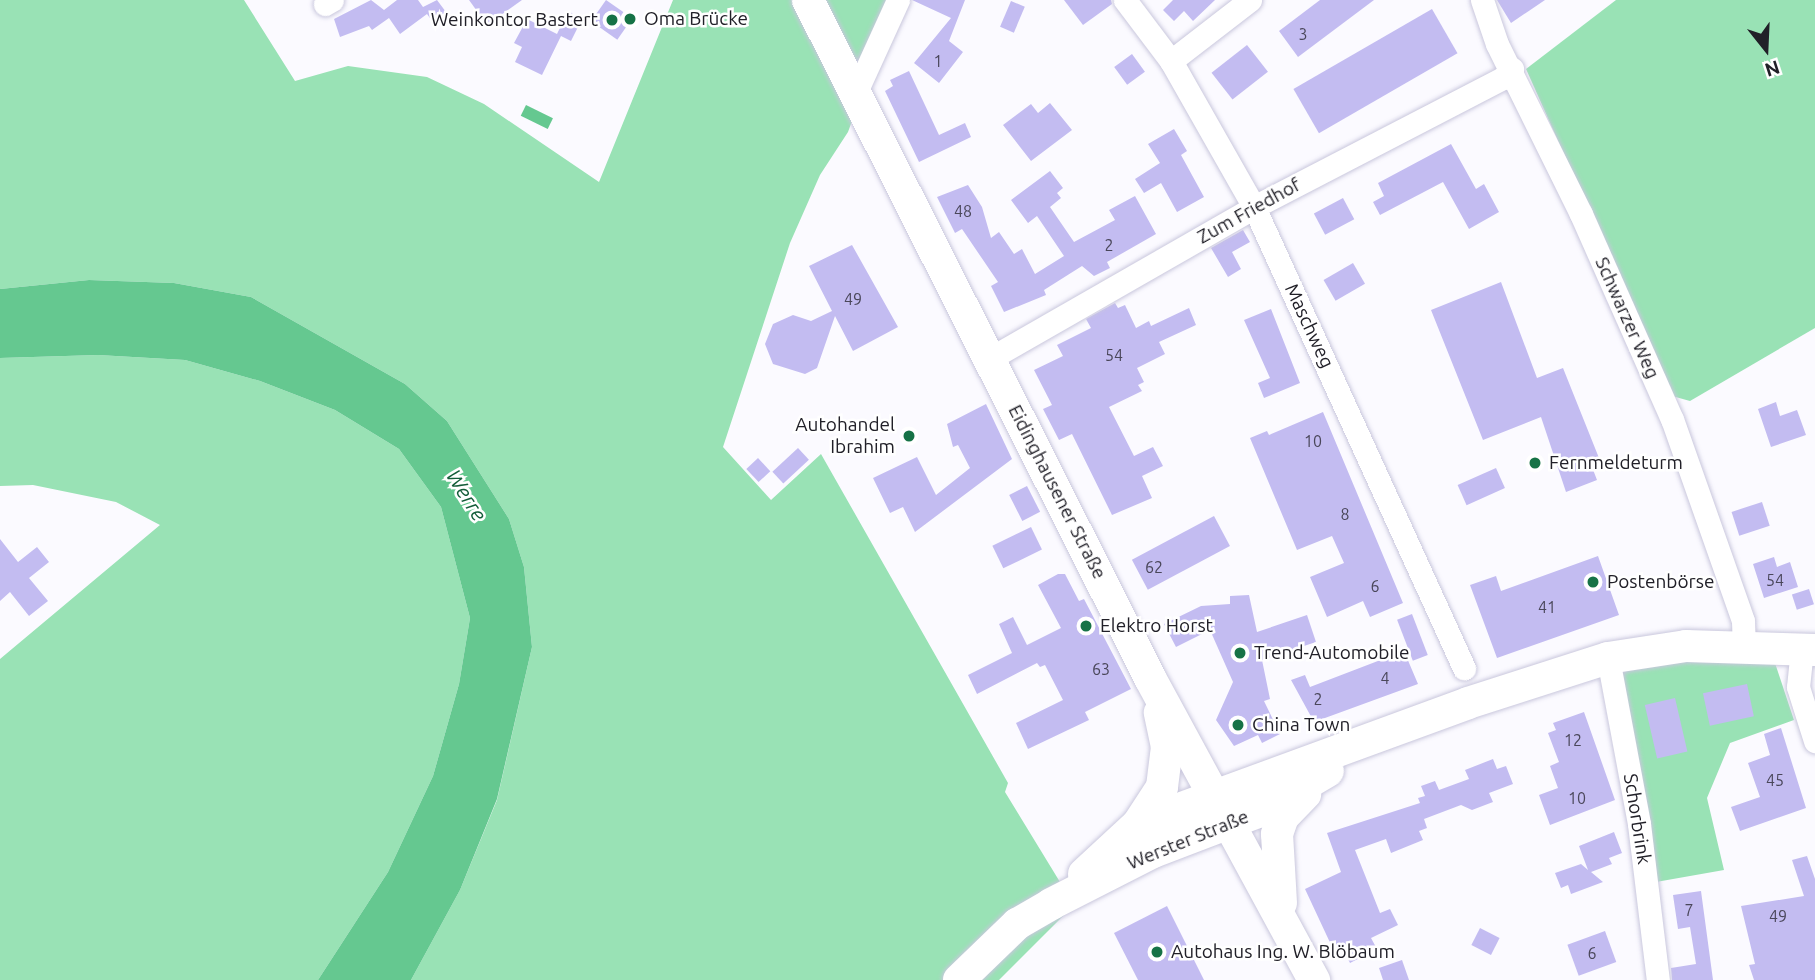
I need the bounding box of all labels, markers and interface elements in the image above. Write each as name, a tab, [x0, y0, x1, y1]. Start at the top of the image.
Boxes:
place label: Oma Brücke	[644, 8, 748, 30]
place label: Weinkontor Bastert	[431, 9, 598, 31]
marker: Oma Brücke	[622, 11, 638, 27]
marker: Weinkontor Bastert	[604, 12, 620, 28]
north arrow	[1731, 14, 1801, 84]
house number: 3	[1298, 24, 1308, 44]
house number: 1	[933, 51, 943, 71]
text: N	[1762, 56, 1783, 82]
street label: Zum Friedhof	[1193, 173, 1305, 249]
house number: 48	[954, 201, 972, 221]
house number: 2	[1104, 235, 1114, 255]
street label: Schwarzer Weg	[1590, 254, 1664, 382]
street label: Maschweg	[1280, 280, 1338, 372]
house number: 49	[844, 289, 862, 309]
house number: 54	[1105, 345, 1123, 365]
street label: Eidinghausener Straße	[1003, 401, 1111, 583]
place label: Autohandel Ibrahim	[795, 414, 895, 458]
marker: Autohandel Ibrahim	[901, 428, 917, 444]
house number: 10	[1304, 431, 1322, 451]
place label: Fernmeldeturm	[1549, 452, 1683, 474]
marker: Fernmeldeturm	[1527, 455, 1543, 471]
water label: Werre	[442, 465, 492, 525]
house number: 8	[1340, 504, 1350, 524]
house number: 62	[1145, 557, 1163, 577]
house number: 54	[1766, 570, 1784, 590]
place label: Postenbörse	[1607, 571, 1714, 593]
marker: Postenbörse	[1585, 574, 1601, 590]
house number: 6	[1370, 576, 1380, 596]
house number: 41	[1538, 597, 1556, 617]
place label: Elektro Horst	[1100, 615, 1213, 637]
marker: Elektro Horst	[1078, 618, 1094, 634]
place label: Trend-Automobile	[1254, 642, 1409, 664]
marker: Trend-Automobile	[1232, 645, 1248, 661]
house number: 63	[1092, 659, 1110, 679]
house number: 4	[1380, 668, 1390, 688]
house number: 2	[1313, 689, 1323, 709]
place label: China Town	[1252, 714, 1350, 736]
marker: China Town	[1230, 717, 1246, 733]
house number: 12	[1564, 730, 1582, 750]
house number: 45	[1766, 770, 1784, 790]
street label: Schorbrink	[1619, 772, 1655, 866]
house number: 10	[1568, 788, 1586, 808]
street label: Werster Straße	[1124, 805, 1252, 875]
house number: 7	[1684, 900, 1694, 920]
house number: 49	[1769, 906, 1787, 926]
place label: Autohaus Ing. W. Blöbaum	[1171, 941, 1395, 963]
house number: 6	[1587, 943, 1597, 963]
marker: Autohaus Ing. W. Blöbaum	[1149, 944, 1165, 960]

